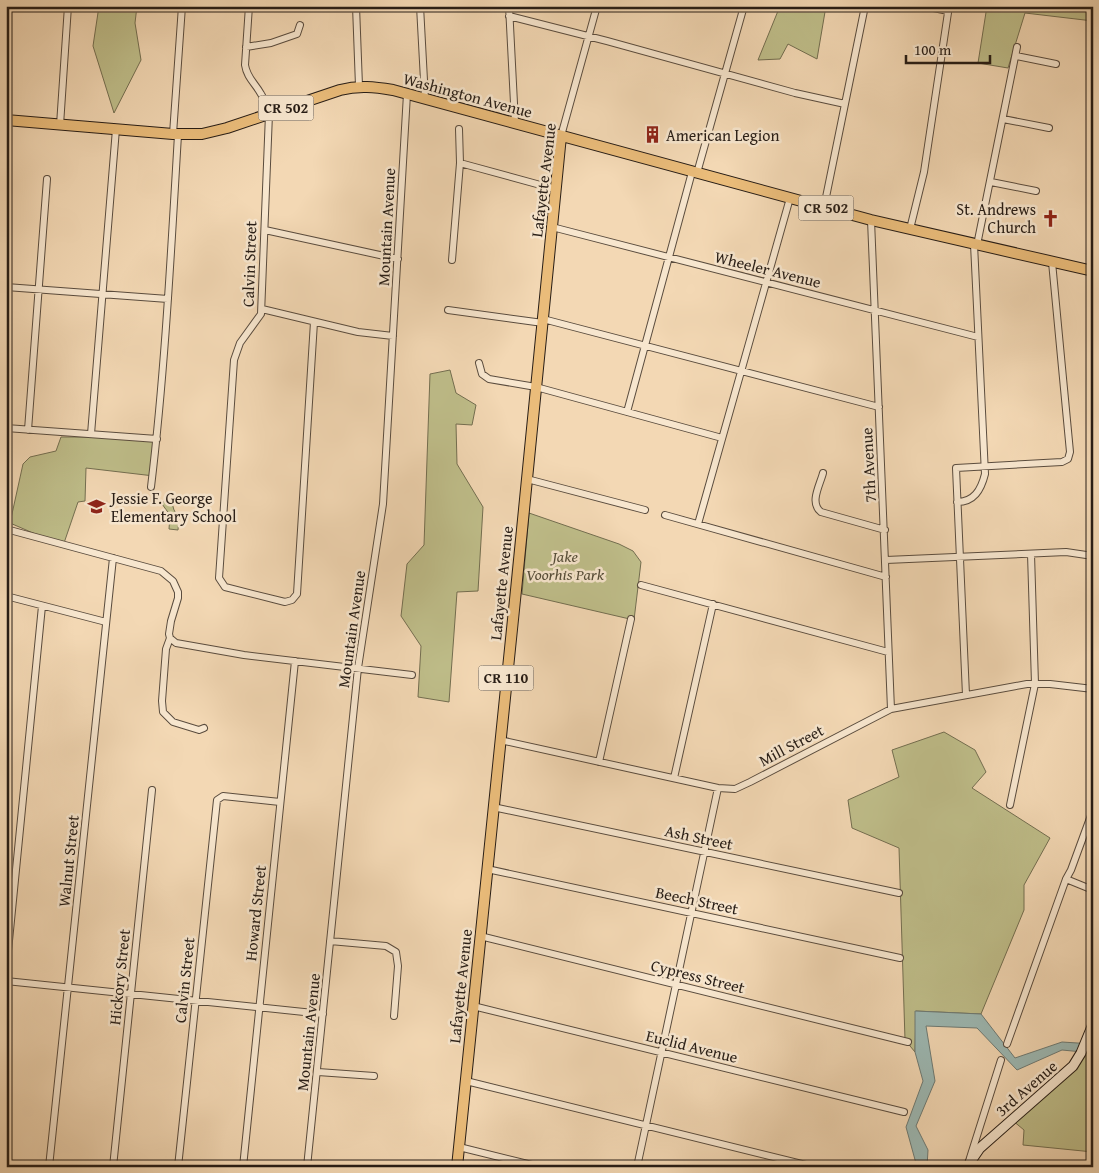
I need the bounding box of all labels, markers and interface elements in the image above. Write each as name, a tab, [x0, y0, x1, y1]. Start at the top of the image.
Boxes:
scale bar	[906, 32, 990, 64]
text: 100 m	[914, 39, 952, 60]
street label: Washington Avenue	[401, 66, 535, 124]
road number: CR 502	[258, 96, 314, 120]
street label: Lafayette Avenue	[524, 122, 562, 238]
place label: American Legion	[666, 123, 779, 147]
building icon: American Legion	[642, 125, 662, 145]
street label: Mountain Avenue	[371, 167, 401, 287]
road number: CR 502	[798, 196, 854, 220]
place label: St. Andrews Church	[956, 197, 1036, 239]
church icon: St. Andrews Church	[1040, 208, 1060, 228]
street label: Calvin Street	[236, 220, 263, 307]
street label: Wheeler Avenue	[712, 244, 824, 294]
street label: 7th Avenue	[854, 427, 882, 503]
place label: Jessie F. George Elementary School	[109, 486, 237, 528]
school or university icon: Jessie F. George Elementary School	[87, 497, 107, 517]
street label: Lafayette Avenue	[483, 525, 519, 641]
park label: Jake Voorhis Park	[526, 544, 605, 586]
street label: Mountain Avenue	[331, 569, 371, 689]
road number: CR 110	[478, 666, 534, 690]
street label: Mill Street	[754, 718, 828, 772]
street label: Walnut Street	[51, 813, 85, 908]
street label: Ash Street	[663, 818, 736, 856]
street label: Howard Street	[238, 864, 272, 962]
street label: Beech Street	[653, 880, 741, 921]
street label: Hickory Street	[102, 927, 136, 1026]
street label: Lafayette Avenue	[442, 928, 478, 1044]
street label: Calvin Street	[168, 936, 200, 1024]
street label: Cypress Street	[649, 953, 748, 999]
street label: Mountain Avenue	[290, 972, 326, 1092]
street label: Euclid Avenue	[644, 1023, 740, 1069]
street label: 3rd Avenue	[990, 1054, 1062, 1122]

